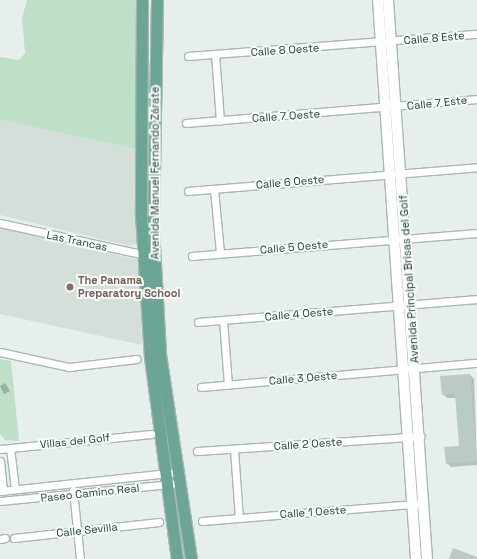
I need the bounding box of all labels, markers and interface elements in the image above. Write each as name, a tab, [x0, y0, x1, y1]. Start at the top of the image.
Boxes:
street label: Calle 8 Este	[403, 29, 465, 47]
street label: Calle 8 Oeste	[250, 41, 320, 59]
street label: Avenida Manuel Fernando Zárate	[148, 87, 162, 259]
street label: Calle 7 Este	[406, 93, 468, 113]
street label: Calle 7 Oeste	[252, 107, 320, 125]
street label: Calle 6 Oeste	[255, 172, 325, 192]
street label: Avenida Principal Brisas del Golf	[397, 194, 421, 364]
street label: Las Trancas	[45, 228, 109, 254]
street label: Calle 5 Oeste	[259, 237, 329, 257]
place label: The Panama Preparatory School	[78, 274, 180, 300]
marker: The Panama Preparatory School	[65, 282, 75, 292]
street label: Calle 4 Oeste	[264, 304, 334, 324]
street label: Calle 3 Oeste	[268, 368, 338, 388]
street label: Villas del Golf	[39, 431, 111, 451]
street label: Calle 2 Oeste	[273, 435, 343, 453]
street label: Paseo Camino Real	[40, 481, 140, 505]
street label: Calle 1 Oeste	[279, 503, 347, 521]
street label: Calle Sevilla	[56, 520, 118, 540]

